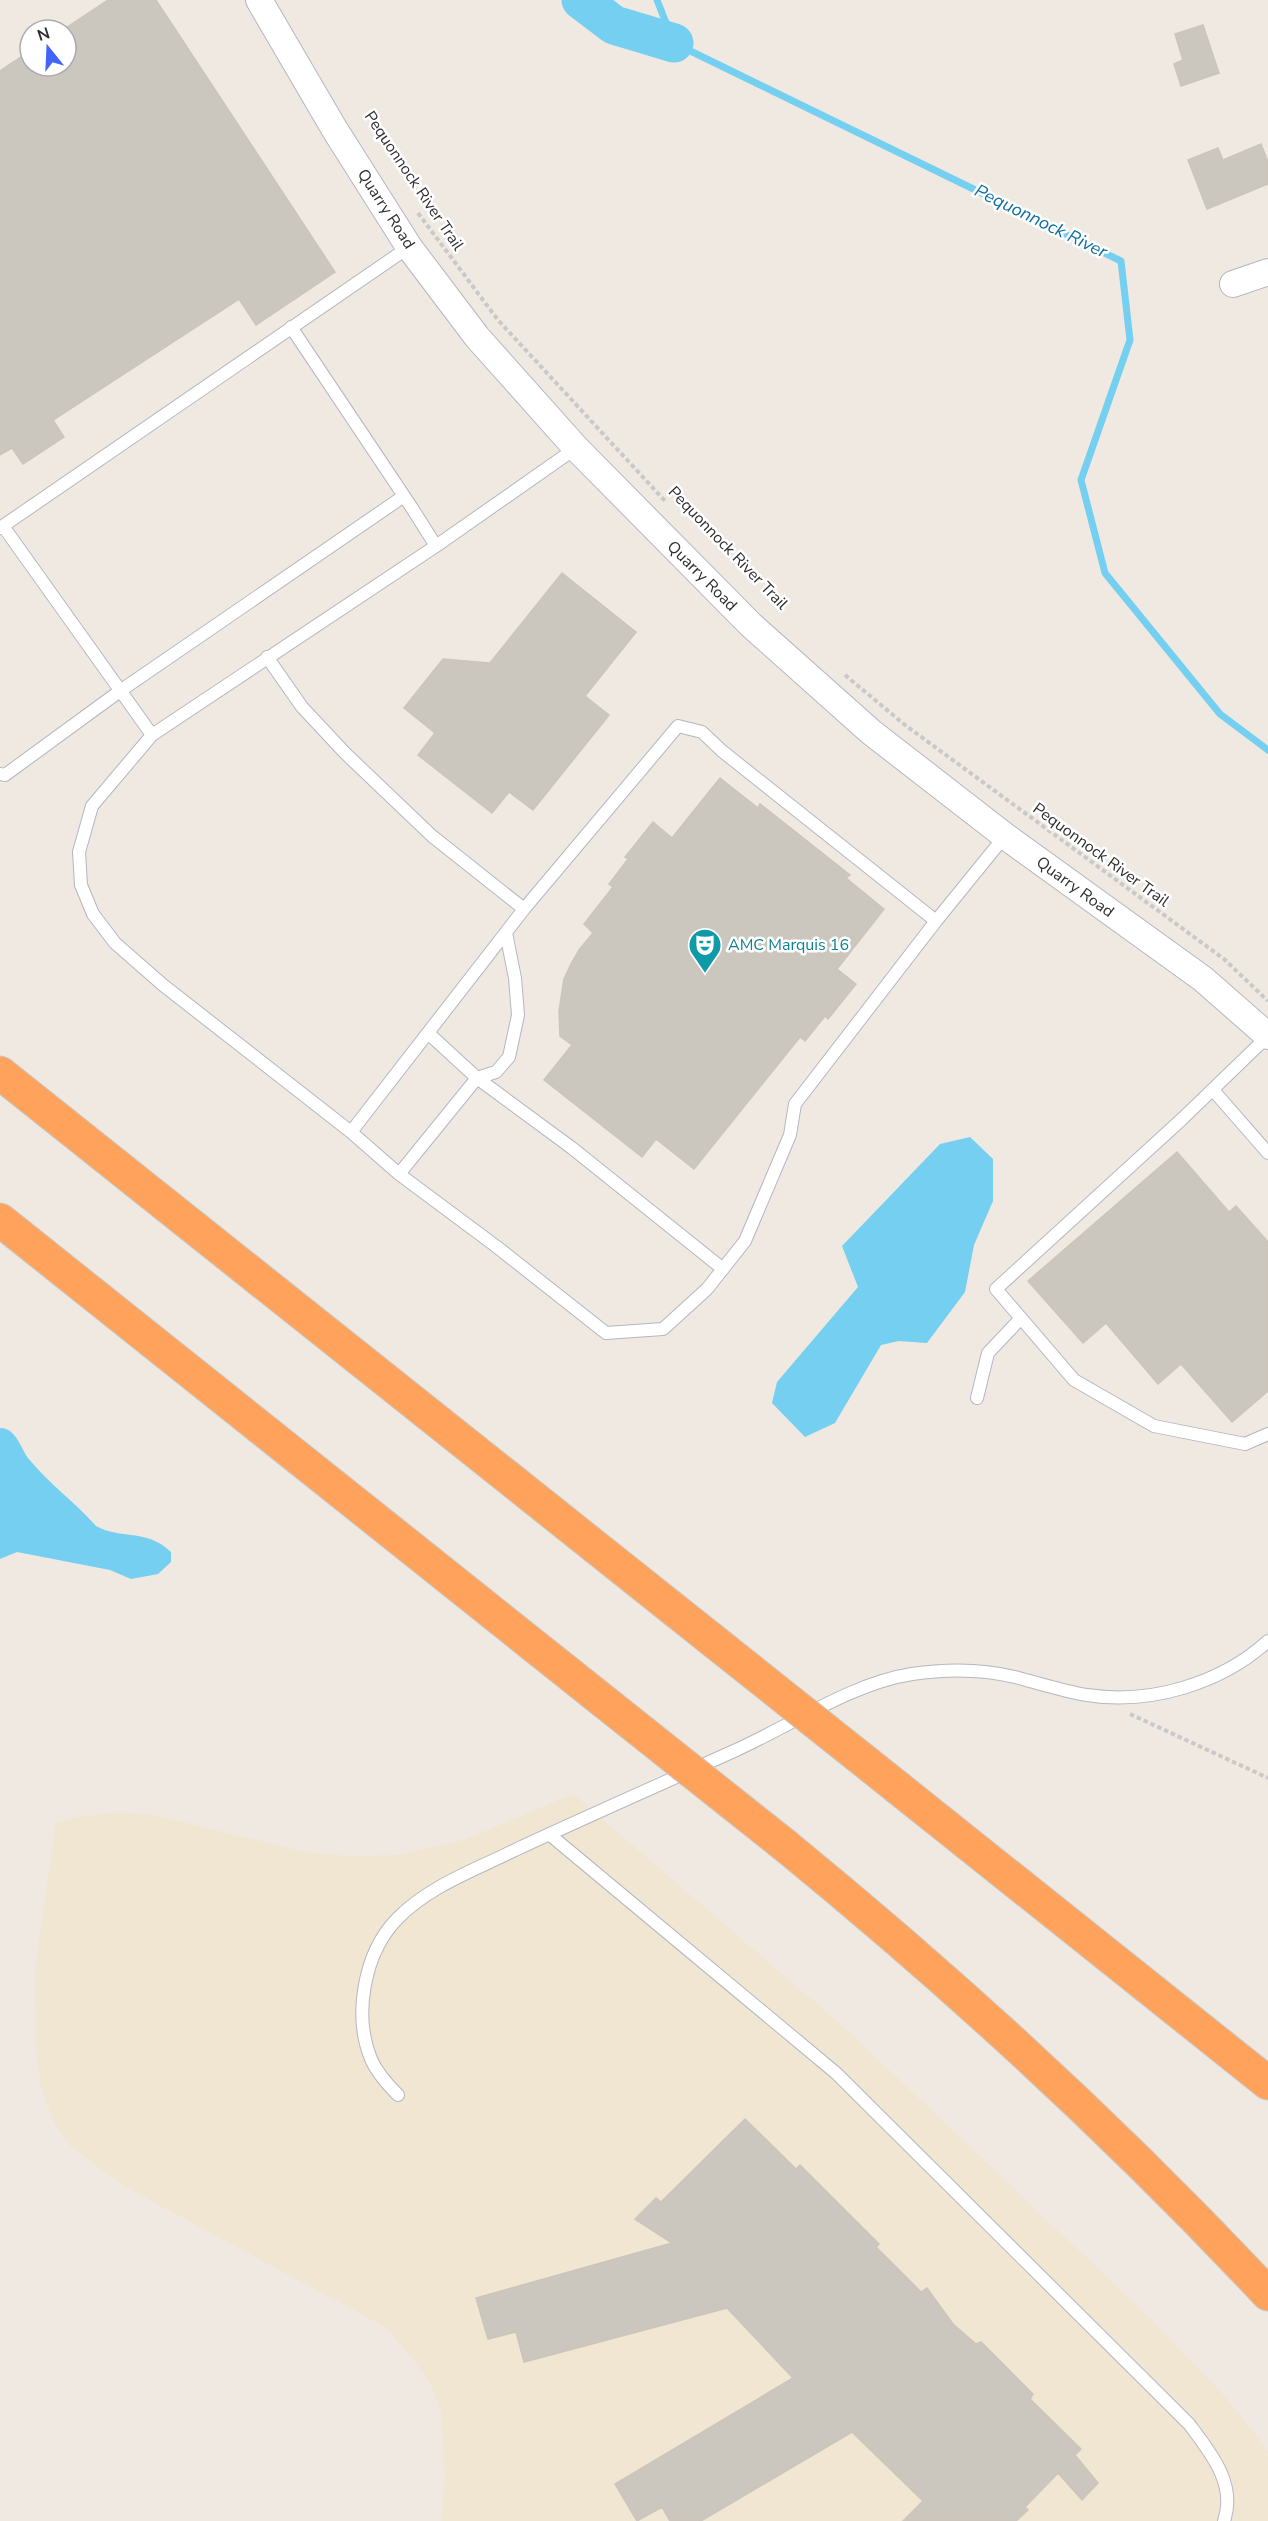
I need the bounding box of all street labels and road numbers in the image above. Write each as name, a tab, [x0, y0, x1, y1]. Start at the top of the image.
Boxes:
street label: Pequonnock River Trail	[359, 107, 469, 255]
street label: Quarry Road	[352, 165, 420, 253]
street label: Pequonnock River Trail	[663, 481, 793, 615]
street label: Quarry Road	[662, 536, 742, 616]
street label: Pequonnock River Trail	[1028, 798, 1174, 912]
street label: Quarry Road	[1032, 851, 1118, 923]

